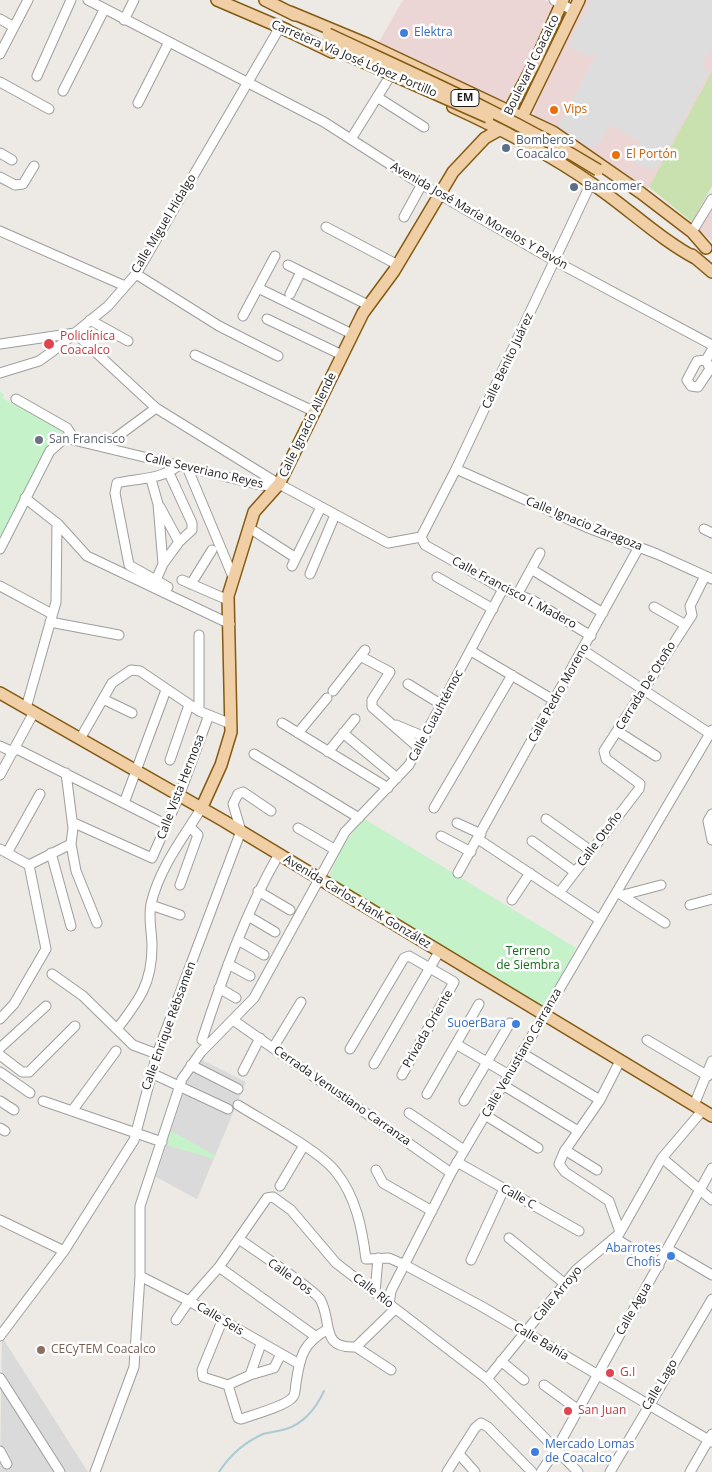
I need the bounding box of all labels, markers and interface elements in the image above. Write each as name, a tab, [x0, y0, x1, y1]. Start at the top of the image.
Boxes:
street label: Boulevard Coacalco	[501, 12, 563, 118]
street label: Carretera Vía José López Portillo	[269, 17, 439, 101]
place label: Elektra	[414, 26, 453, 40]
marker: Elektra	[398, 27, 410, 39]
road number: EM	[451, 90, 479, 106]
place label: Vips	[564, 103, 587, 117]
marker: Vips	[548, 104, 560, 116]
place label: Bomberos Coacalco	[516, 134, 574, 162]
marker: Bomberos Coacalco	[500, 142, 512, 154]
place label: El Portón	[626, 148, 677, 162]
marker: El Portón	[610, 149, 622, 161]
street label: Avenida José María Morelos Y Pavón	[388, 159, 570, 273]
street label: Calle Miguel Hidalgo	[129, 172, 199, 276]
place label: Bancomer	[584, 180, 641, 194]
marker: Bancomer	[568, 181, 580, 193]
street label: Calle Benito Juárez	[479, 311, 537, 411]
place label: Policlínica Coacalco	[60, 330, 115, 358]
marker: Policlínica Coacalco	[42, 337, 56, 351]
street label: Calle Ignacio Allende	[276, 370, 340, 480]
place label: San Francisco	[49, 433, 125, 447]
marker: San Francisco	[33, 434, 45, 446]
street label: Calle Severiano Reyes	[143, 450, 265, 492]
street label: Calle Ignacio Zaragoza	[524, 494, 644, 554]
street label: Calle Francisco I. Madero	[449, 554, 579, 632]
street label: Cerrada De Otoño	[613, 639, 679, 733]
street label: Calle Pedro Moreno	[526, 641, 592, 745]
street label: Calle Cuauhtémoc	[406, 668, 466, 764]
street label: Calle Vista Hermosa	[154, 732, 208, 842]
street label: Calle Otoño	[575, 808, 625, 870]
street label: Avenida Carlos Hank González	[281, 852, 433, 952]
park label: Terreno de Siembra	[496, 945, 560, 973]
street label: Calle Enrique Rébsamen	[139, 960, 199, 1092]
street label: Calle Venustiano Carranza	[479, 986, 565, 1120]
street label: Privada Oriente	[400, 988, 456, 1070]
place label: SuoerBara	[447, 1017, 506, 1031]
marker: SuoerBara	[510, 1018, 522, 1030]
street label: Cerrada Venustiano Carranza	[271, 1043, 413, 1149]
street label: Calle C	[498, 1182, 538, 1212]
place label: Abarrotes Chofis	[606, 1242, 661, 1270]
marker: Abarrotes Chofis	[665, 1250, 677, 1262]
street label: Calle Dos	[265, 1256, 315, 1298]
street label: Calle Arroyo	[531, 1263, 585, 1325]
street label: Calle Río	[350, 1271, 396, 1311]
street label: Calle Agua	[613, 1280, 655, 1338]
street label: Calle Seis	[194, 1299, 246, 1339]
street label: Calle Bahía	[511, 1320, 571, 1364]
place label: CECyTEM Coacalco	[51, 1343, 156, 1357]
marker: CECyTEM Coacalco	[35, 1344, 47, 1356]
street label: Calle Lago	[639, 1357, 681, 1413]
place label: G.I	[620, 1366, 635, 1380]
marker: G.I	[604, 1367, 616, 1379]
place label: San Juan	[578, 1404, 626, 1418]
marker: San Juan	[562, 1405, 574, 1417]
place label: Mercado Lomas de Coacalco	[545, 1438, 635, 1466]
marker: Mercado Lomas de Coacalco	[529, 1446, 541, 1458]

